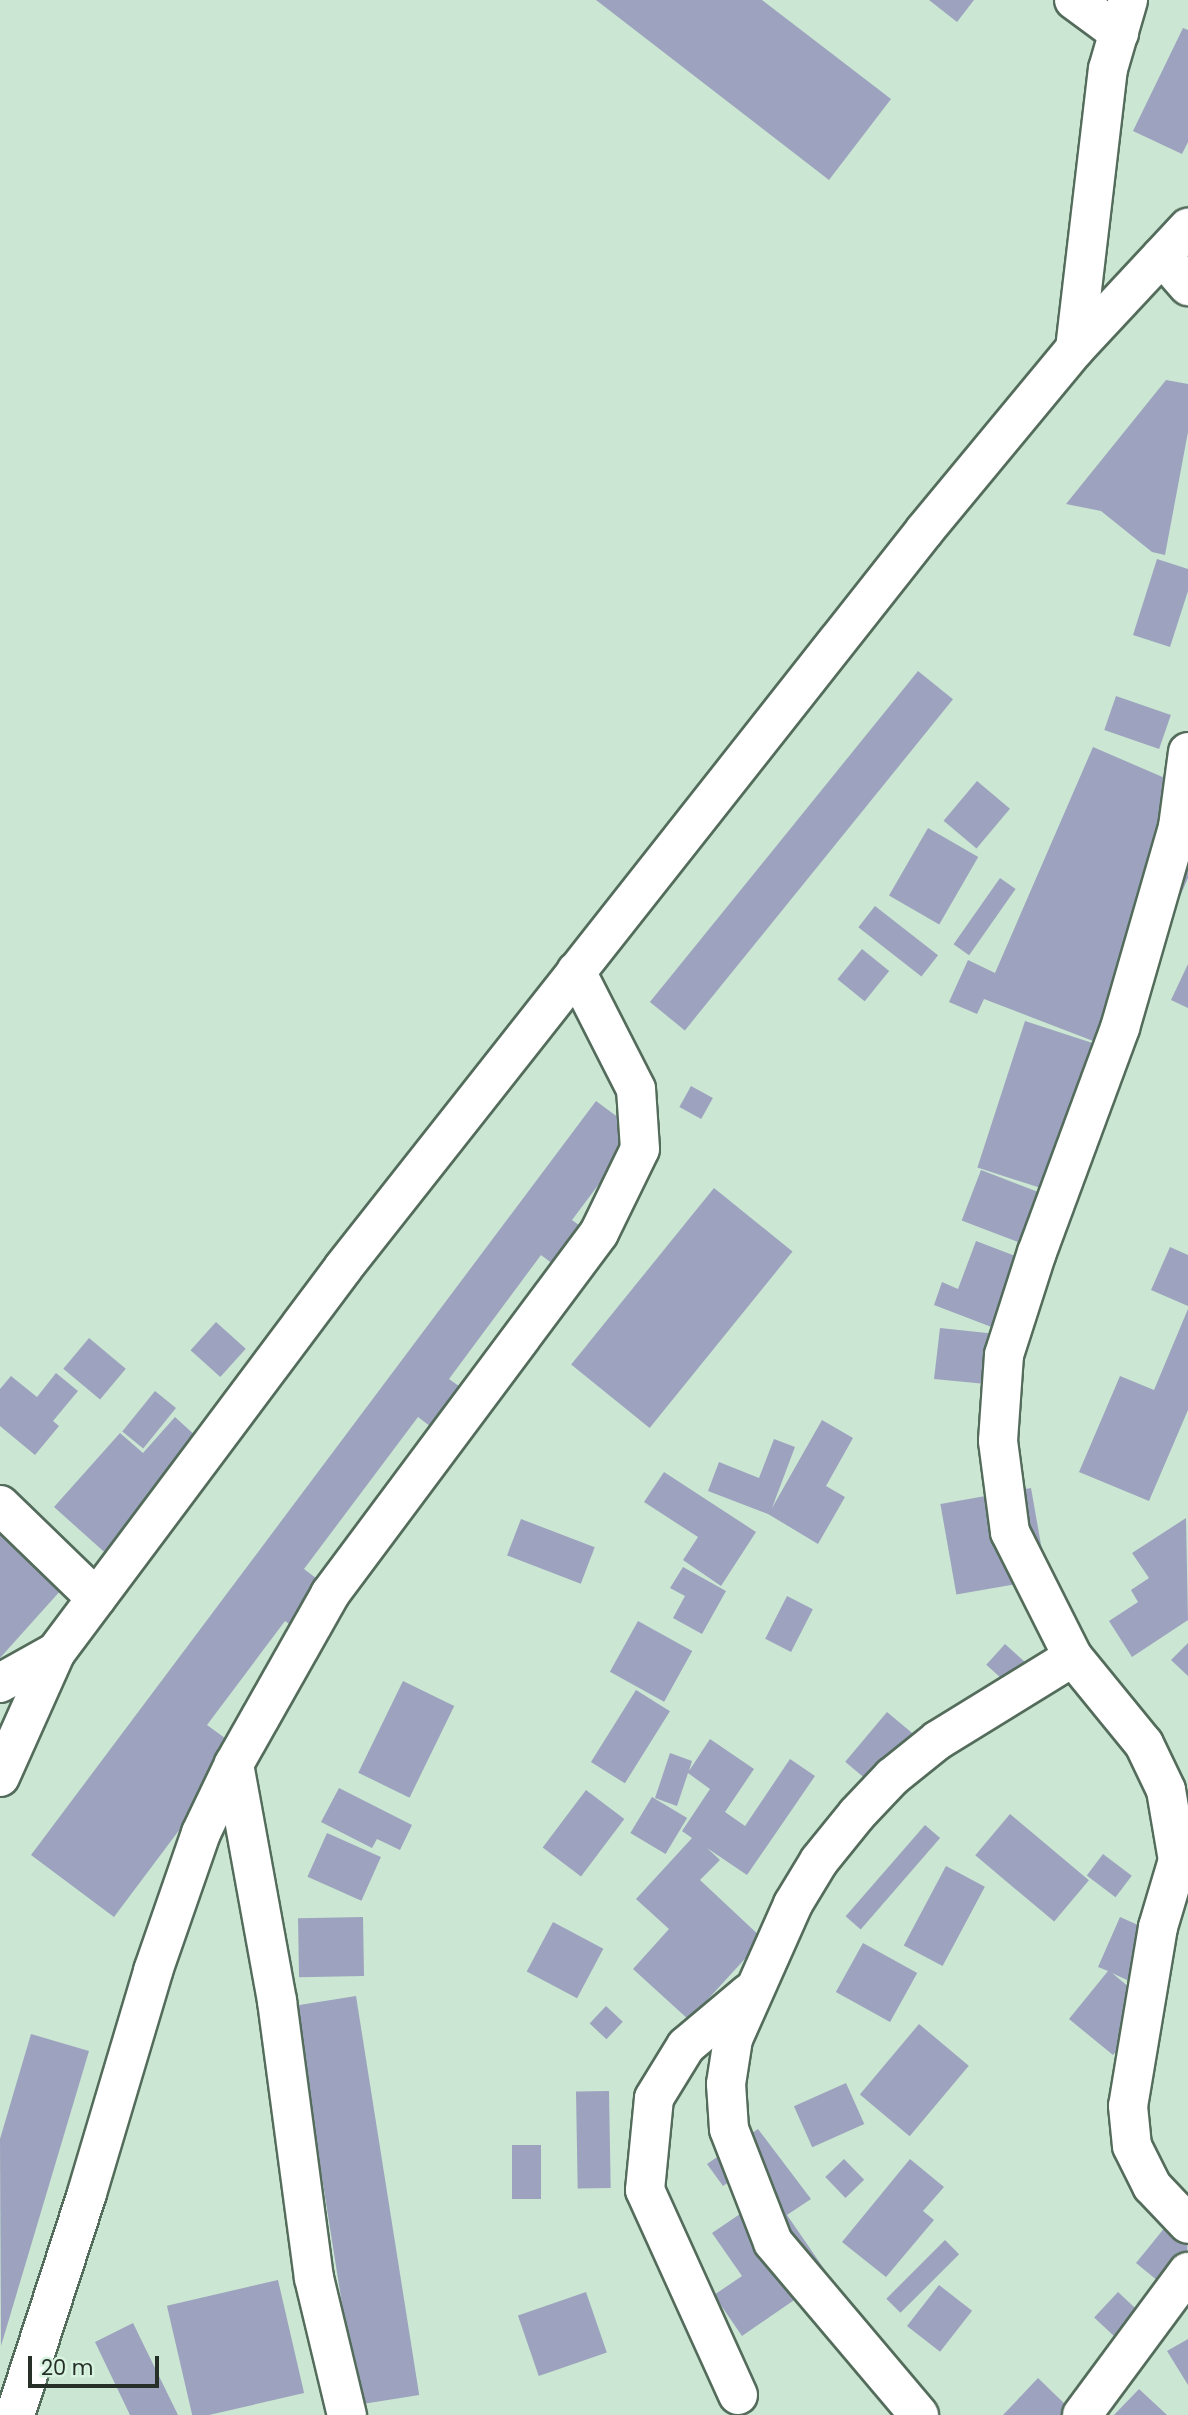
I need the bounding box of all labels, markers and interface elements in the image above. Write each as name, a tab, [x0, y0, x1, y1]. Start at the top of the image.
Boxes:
scale bar	[32, 2342, 163, 2386]
text: 20 m	[41, 2353, 94, 2382]

